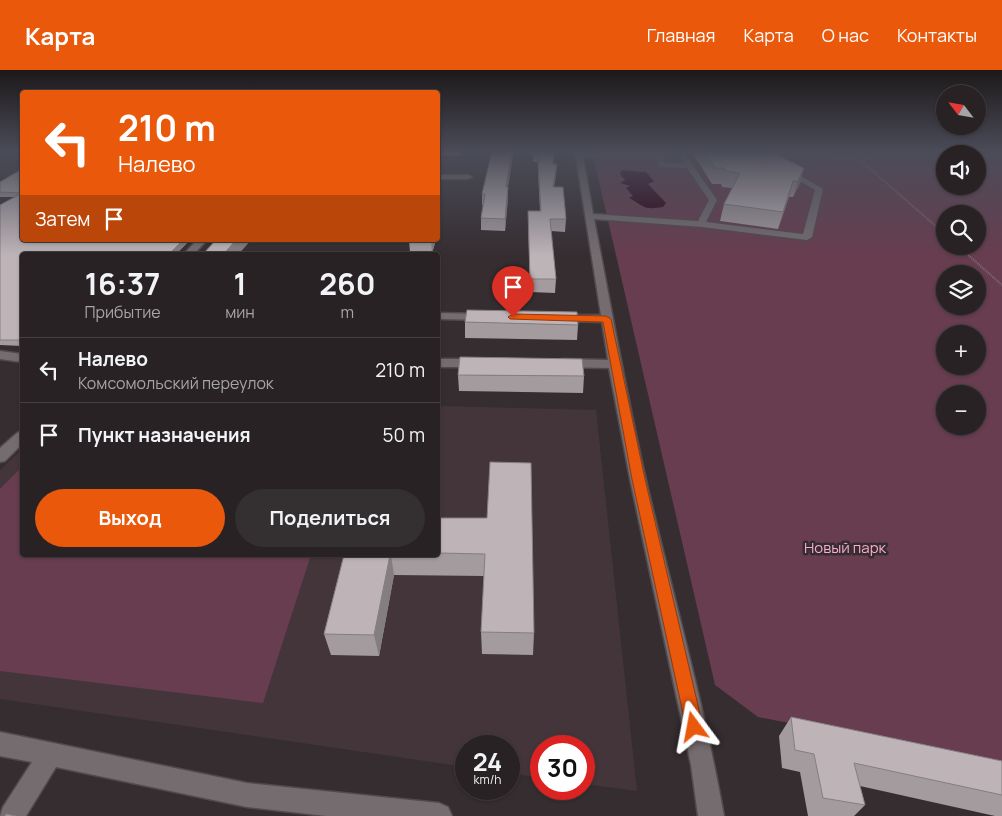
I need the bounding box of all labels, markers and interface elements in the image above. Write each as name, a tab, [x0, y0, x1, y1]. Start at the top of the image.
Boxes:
text: Карта	[25, 19, 95, 52]
text: Главная	[647, 23, 716, 47]
text: Карта	[744, 23, 794, 47]
text: О нас	[822, 23, 869, 47]
text: Контакты	[897, 23, 977, 47]
north arrow	[936, 85, 986, 135]
map controls	[936, 85, 986, 435]
text: 210 m	[118, 104, 216, 152]
icon: left	[35, 110, 100, 175]
button: sound	[936, 145, 986, 195]
text: Налево	[118, 149, 196, 179]
icon: arrive	[100, 205, 128, 233]
button: search	[936, 205, 986, 255]
text: Затем	[35, 206, 90, 232]
text: 16:37	[85, 263, 160, 304]
text: 1	[233, 263, 247, 304]
text: 260	[319, 263, 376, 304]
button: layers	[936, 265, 986, 315]
pin	[492, 266, 534, 317]
icon: arrive	[499, 273, 527, 301]
text: Прибытие	[84, 301, 161, 323]
text: мин	[225, 301, 255, 323]
text: m	[341, 301, 354, 323]
button: +	[936, 325, 986, 375]
text: Налево	[78, 346, 148, 372]
icon: left	[35, 356, 63, 384]
text: 210 m	[375, 357, 425, 383]
text: Комсомольский переулок	[78, 372, 274, 394]
button: −	[936, 385, 986, 435]
icon: arrive	[35, 421, 63, 449]
text: Пункт назначения	[78, 422, 251, 448]
text: 50 m	[383, 422, 425, 448]
button: Выход	[35, 489, 225, 547]
button: Поделиться	[235, 489, 425, 547]
park label: Новый парк	[804, 537, 887, 558]
position arrow	[667, 700, 719, 752]
speed limit sign: 30	[530, 735, 595, 800]
text: 24	[473, 744, 502, 779]
text: km/h	[474, 771, 501, 788]

